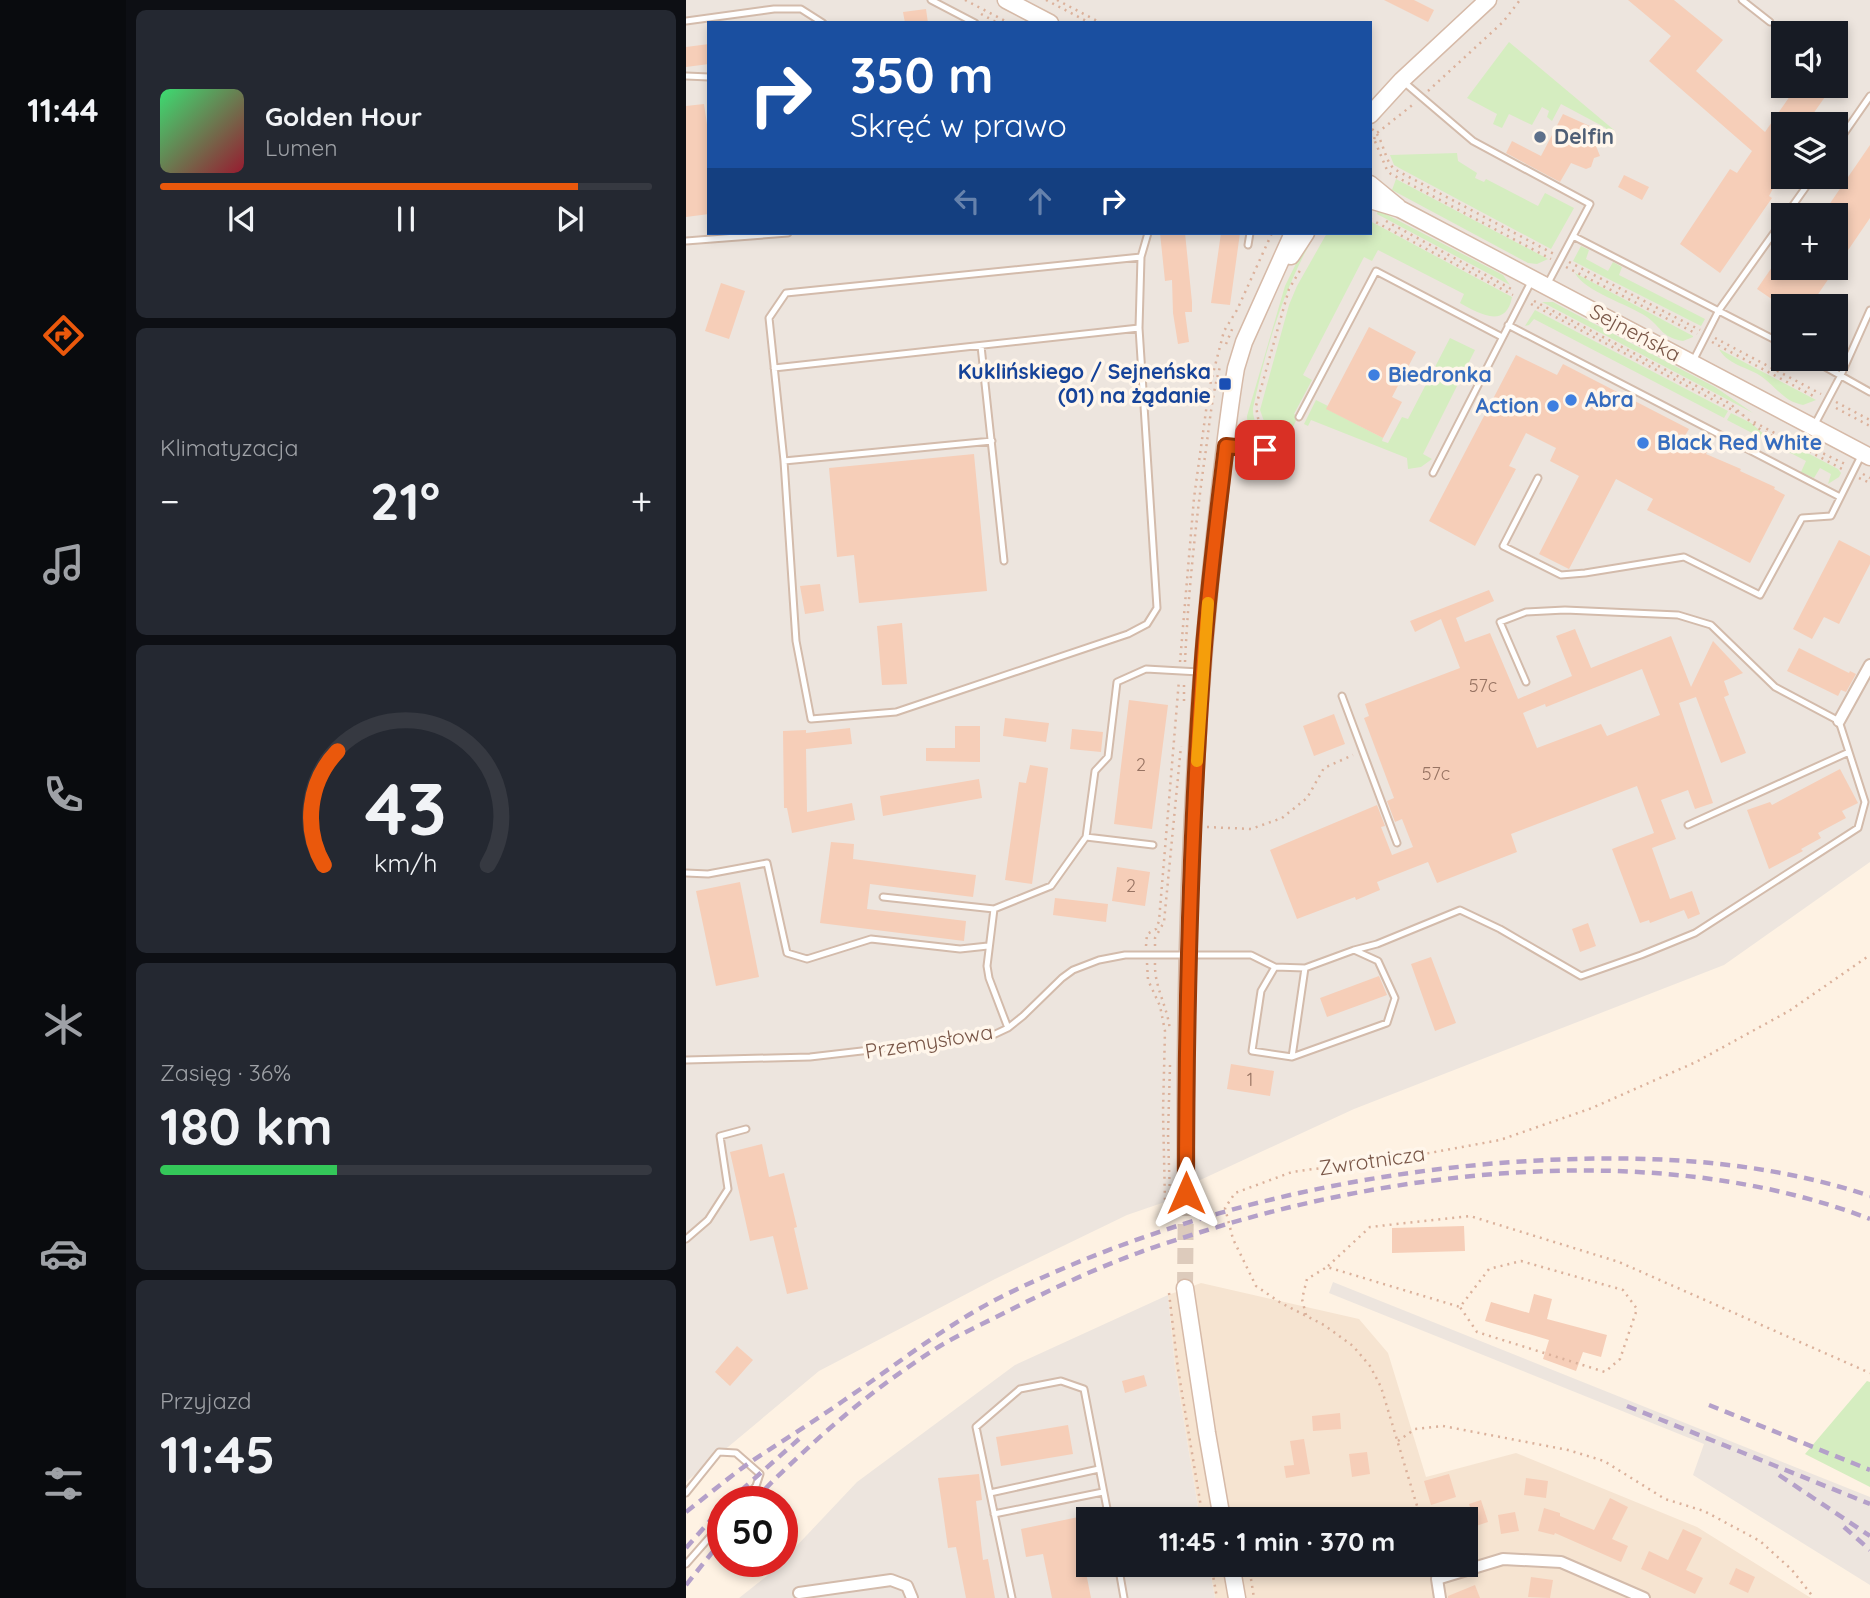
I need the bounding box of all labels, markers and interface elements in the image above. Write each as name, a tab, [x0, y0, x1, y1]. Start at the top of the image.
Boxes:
map controls	[1771, 21, 1848, 371]
button: sound	[1771, 21, 1848, 98]
text: 350 m	[850, 44, 994, 105]
icon: right	[735, 49, 826, 140]
text: 11:44	[27, 90, 99, 130]
text: Golden Hour	[265, 100, 422, 133]
text: Skręć w prawo	[850, 105, 1067, 145]
button: layers	[1771, 112, 1848, 189]
place label: Delfin	[1554, 123, 1614, 149]
marker: Delfin	[1532, 129, 1548, 145]
text: Lumen	[265, 133, 338, 162]
icon: left	[948, 182, 986, 220]
icon: ahead	[1021, 182, 1059, 220]
icon: right	[1094, 182, 1132, 220]
icon: previous	[223, 200, 261, 238]
icon: pause	[387, 200, 425, 238]
icon: next	[551, 200, 589, 238]
button: +	[1771, 203, 1848, 280]
button: −	[1771, 294, 1848, 371]
street label: Sejneńska	[1586, 297, 1685, 367]
icon: directions	[39, 311, 88, 360]
place label: Kuklińskiego / Sejneńska (01) na żądanie	[958, 358, 1211, 408]
place label: Biedronka	[1388, 361, 1492, 387]
marker: Biedronka	[1366, 367, 1382, 383]
marker: Kuklińskiego / Sejneńska (01) na żądanie	[1217, 376, 1233, 392]
place label: Abra	[1585, 386, 1634, 412]
place label: Action	[1475, 392, 1539, 418]
marker: Abra	[1563, 392, 1579, 408]
marker: Action	[1545, 398, 1561, 414]
pin	[1235, 420, 1295, 480]
place label: Black Red White	[1657, 429, 1822, 455]
icon: arrive	[1246, 431, 1284, 469]
text: Klimatyzacja	[160, 433, 299, 462]
marker: Black Red White	[1635, 435, 1651, 451]
text: 21°	[370, 468, 440, 533]
text: −	[160, 477, 180, 525]
text: +	[631, 477, 652, 525]
icon: music	[39, 540, 88, 589]
house number: 57c	[1469, 674, 1497, 697]
house number: 2	[1136, 753, 1146, 776]
text: 43	[365, 762, 447, 853]
house number: 57c	[1422, 762, 1450, 785]
icon: phone	[39, 770, 88, 819]
text: km/h	[374, 847, 438, 878]
house number: 2	[1126, 874, 1136, 897]
icon: climate	[39, 1000, 88, 1049]
street label: Przemysłowa	[863, 1018, 995, 1064]
text: Zasięg · 36%	[160, 1058, 291, 1087]
house number: 1	[1247, 1068, 1253, 1091]
text: 180 km	[160, 1093, 333, 1158]
street label: Zwrotnicza	[1317, 1140, 1427, 1180]
position arrow	[1149, 1156, 1223, 1230]
icon: car	[39, 1229, 88, 1278]
text: Przyjazd	[160, 1386, 252, 1415]
text: 11:45	[160, 1421, 275, 1486]
icon: filters	[39, 1459, 88, 1508]
speed limit sign: 50	[707, 1486, 798, 1577]
text: 11:45 · 1 min · 370 m	[1159, 1525, 1395, 1558]

